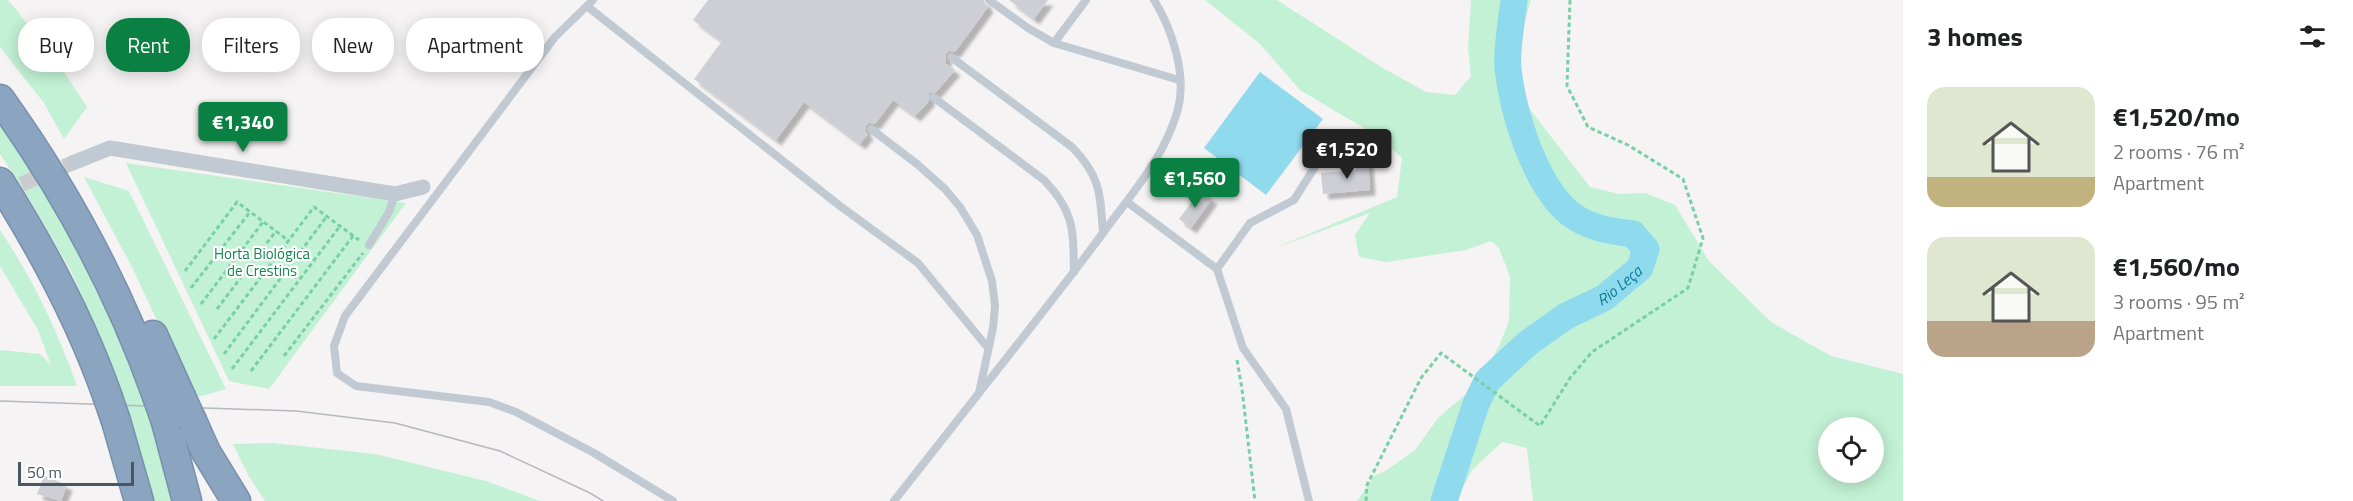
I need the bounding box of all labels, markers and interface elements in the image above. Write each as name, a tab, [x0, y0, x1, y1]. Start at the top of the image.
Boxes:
text: 3 homes	[1927, 17, 2023, 56]
chip: Buy	[18, 18, 94, 72]
chip: Rent	[106, 18, 190, 72]
chip: Filters	[202, 18, 300, 72]
chip: New	[312, 18, 394, 72]
chip: Apartment	[406, 18, 544, 72]
icon: filters	[2296, 20, 2329, 53]
text: €1,520/mo	[2113, 97, 2240, 136]
pin: €1,340	[194, 102, 292, 153]
text: €1,340	[212, 106, 274, 137]
icon: home	[1975, 111, 2047, 183]
pin: €1,520	[1298, 129, 1396, 180]
text: €1,520	[1316, 133, 1378, 164]
text: 2 rooms · 76 m²	[2113, 136, 2245, 167]
pin: €1,560	[1146, 158, 1244, 209]
text: €1,560	[1164, 162, 1226, 193]
text: Apartment	[2113, 167, 2204, 198]
park label: Horta Biológica de Crestins	[214, 242, 311, 282]
text: €1,560/mo	[2113, 247, 2240, 286]
water label: Rio Leça	[1593, 259, 1648, 312]
icon: home	[1975, 261, 2047, 333]
text: 3 rooms · 95 m²	[2113, 286, 2245, 317]
text: Apartment	[2113, 317, 2204, 348]
map controls	[1818, 417, 1884, 483]
button: locate	[1818, 417, 1884, 483]
scale bar	[18, 459, 134, 486]
text: 50 m	[27, 460, 62, 484]

